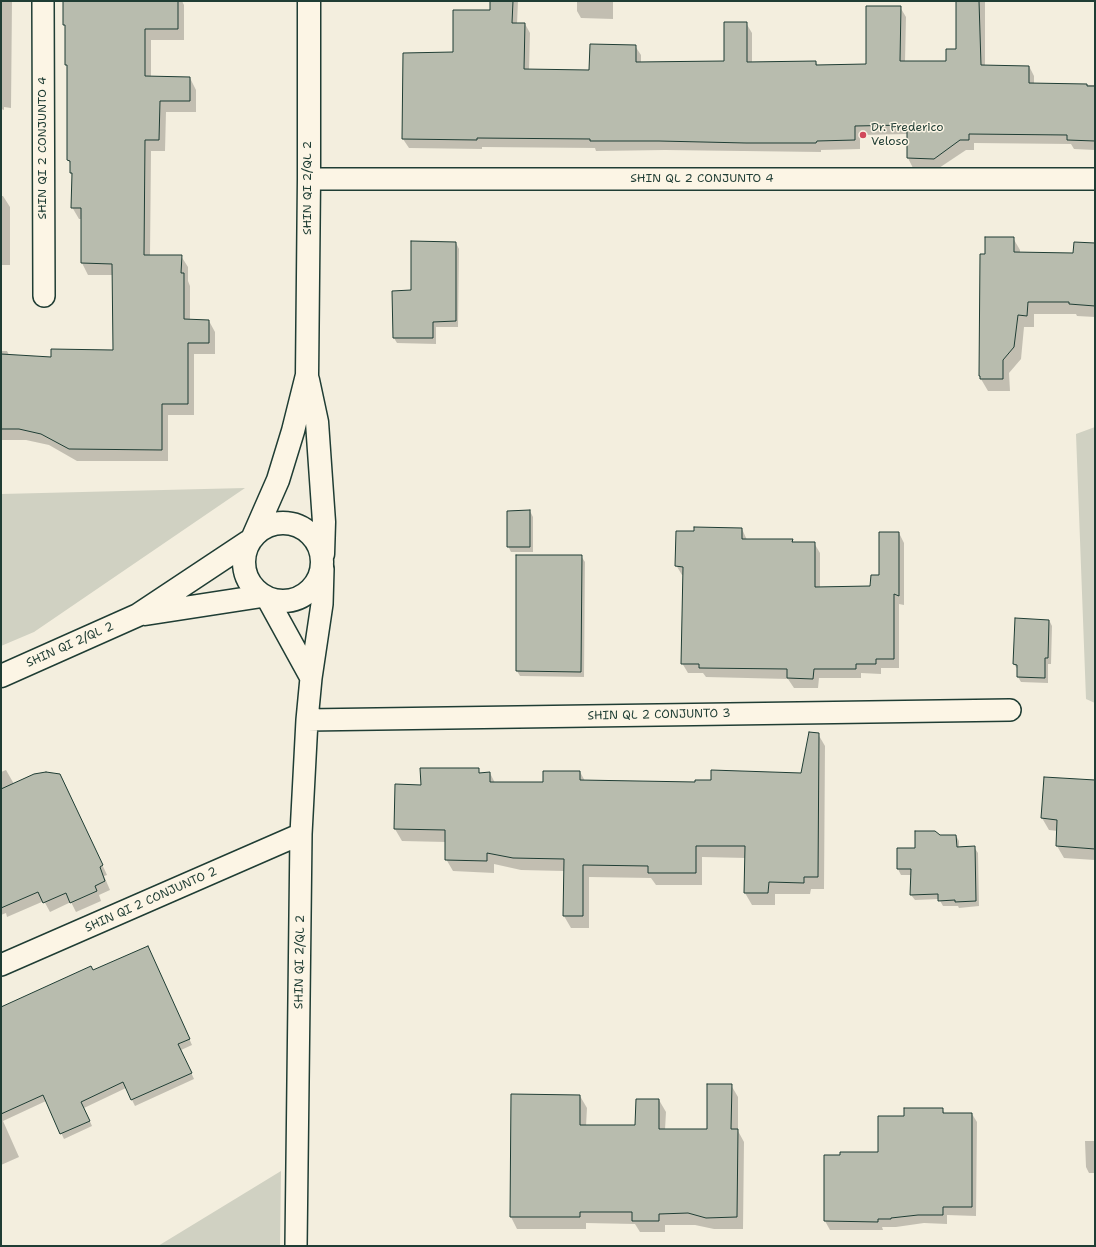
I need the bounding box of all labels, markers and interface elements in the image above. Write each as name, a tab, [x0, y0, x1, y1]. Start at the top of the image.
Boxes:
street label: SHIN QI 2 CONJUNTO 4	[36, 76, 50, 220]
place label: Dr. Frederico Veloso	[871, 121, 944, 149]
marker: Dr. Frederico Veloso	[858, 130, 868, 140]
street label: SHIN QI 2/QL 2	[301, 141, 315, 235]
street label: SHIN QL 2 CONJUNTO 4	[630, 172, 774, 186]
street label: SHIN QI 2/QL 2	[24, 619, 116, 671]
street label: SHIN QL 2 CONJUNTO 3	[587, 707, 731, 723]
street label: SHIN QI 2 CONJUNTO 2	[83, 864, 219, 936]
street label: SHIN QI 2/QL 2	[292, 915, 308, 1009]

